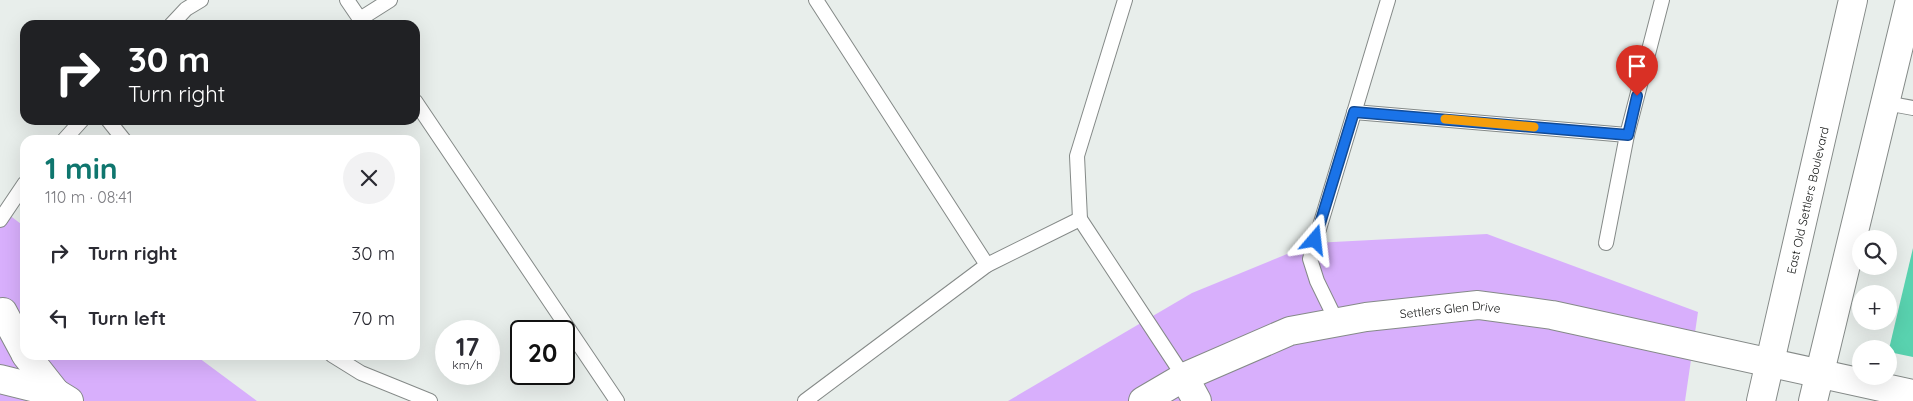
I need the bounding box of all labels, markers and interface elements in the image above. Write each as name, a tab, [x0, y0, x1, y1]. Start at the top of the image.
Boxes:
text: 30 m	[128, 37, 210, 81]
icon: right	[45, 40, 110, 105]
pin	[1616, 45, 1658, 96]
icon: arrive	[1623, 52, 1651, 80]
text: Turn right	[128, 80, 225, 108]
street label: East Old Settlers Boulevard	[1783, 125, 1831, 275]
text: 1 min	[45, 149, 118, 187]
button: close	[343, 152, 395, 204]
text: 110 m · 08:41	[45, 187, 133, 207]
position arrow	[1288, 213, 1340, 265]
map controls	[1852, 230, 1897, 385]
button: search	[1852, 230, 1897, 275]
icon: right	[45, 239, 73, 267]
text: Turn right	[88, 241, 177, 265]
text: 30 m	[351, 241, 395, 265]
button: +	[1852, 285, 1897, 330]
street label: Settlers Glen Drive	[1399, 297, 1502, 321]
icon: left	[45, 304, 73, 332]
text: Turn left	[88, 306, 166, 330]
text: 70 m	[351, 306, 395, 330]
speed limit sign: 20	[510, 320, 575, 385]
text: 17	[456, 331, 479, 362]
button: −	[1852, 340, 1897, 385]
text: km/h	[452, 357, 483, 372]

